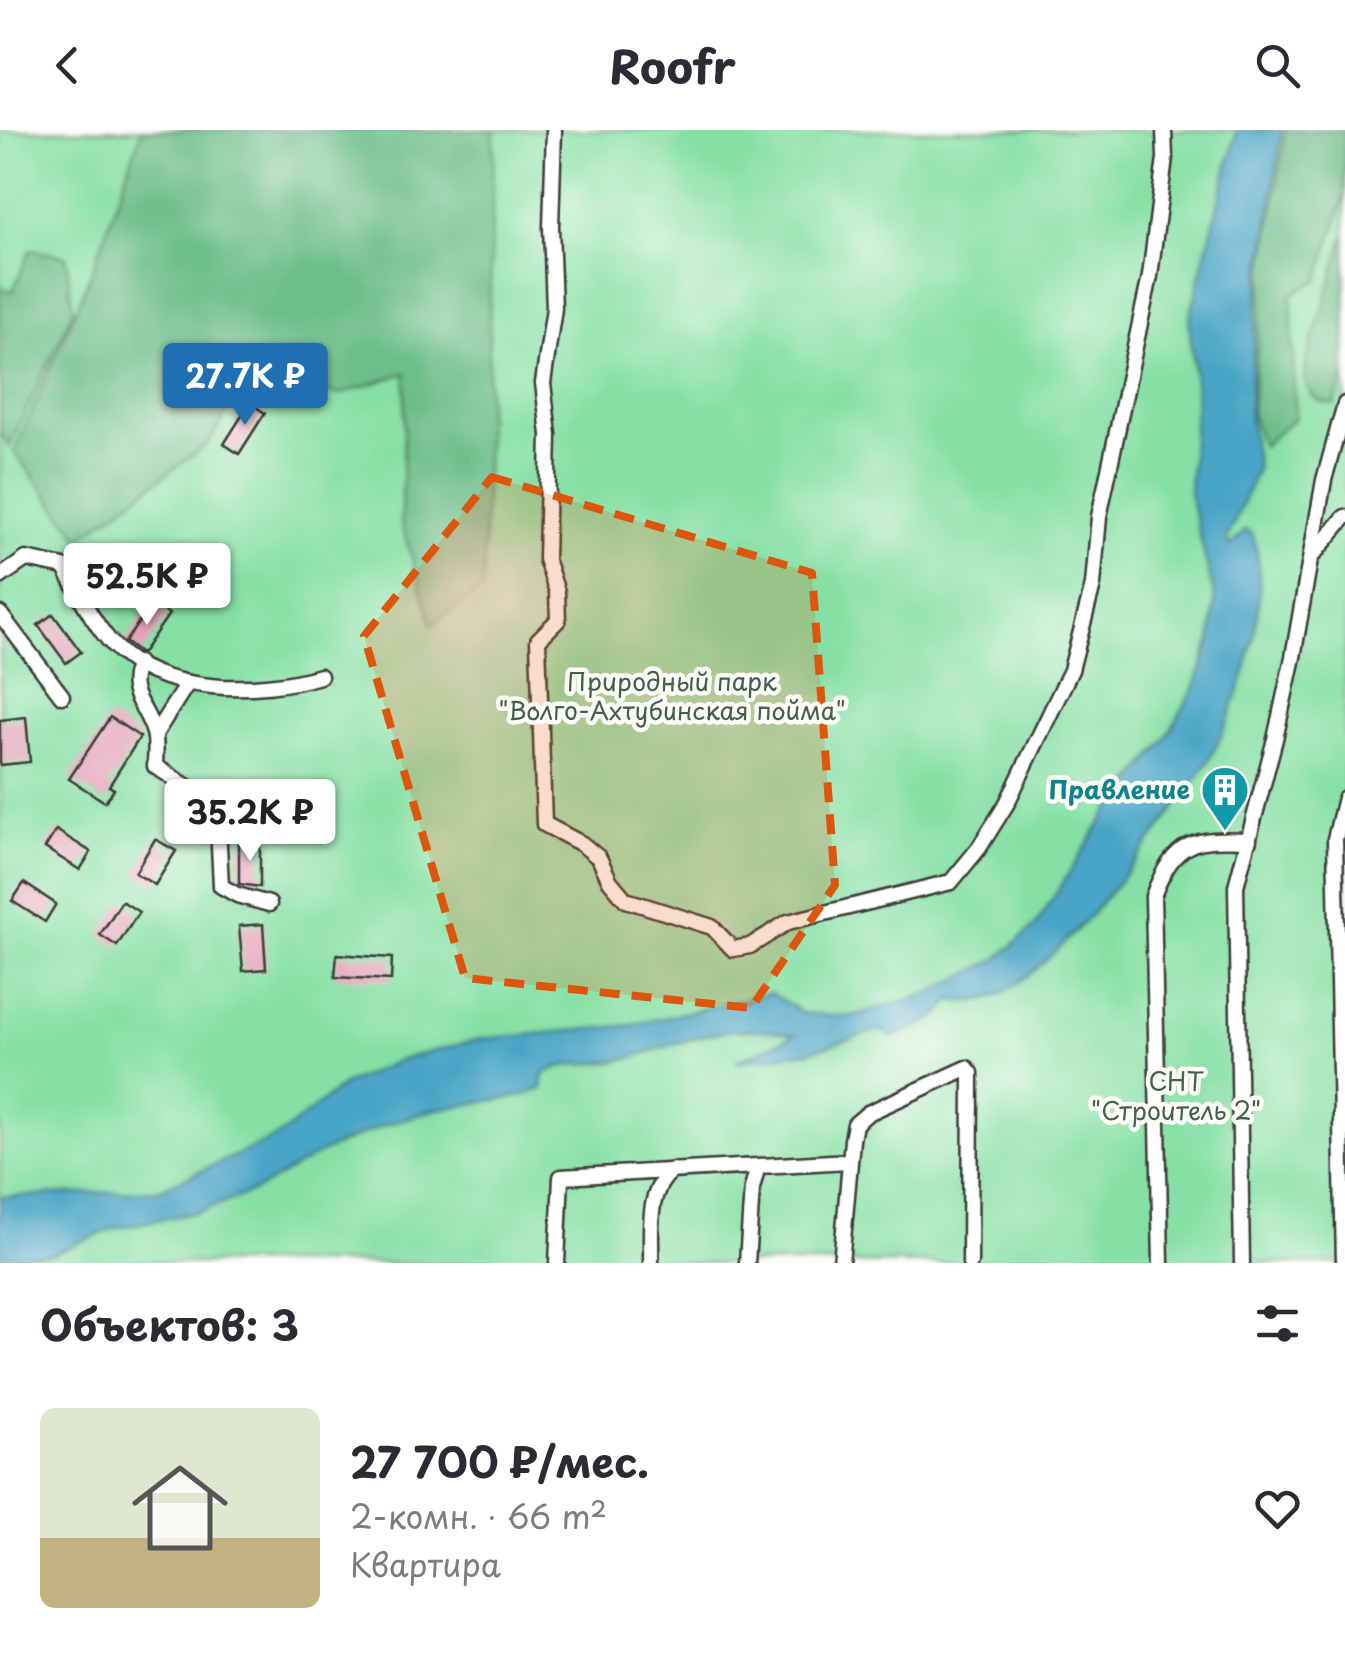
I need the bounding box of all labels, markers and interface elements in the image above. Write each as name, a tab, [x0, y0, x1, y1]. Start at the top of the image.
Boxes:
text: Roofr	[609, 31, 736, 99]
icon: back	[40, 38, 95, 93]
icon: search	[1250, 38, 1305, 93]
pin: 27.7K ₽	[153, 343, 337, 428]
text: 27.7K ₽	[185, 351, 305, 399]
pin: 52.5K ₽	[55, 543, 239, 628]
text: 52.5K ₽	[86, 551, 208, 599]
park label: Природный парк "Волго-Ахтубинская пойма"	[498, 662, 846, 729]
building icon: Правление	[1199, 764, 1251, 832]
place label: Правление	[1049, 770, 1190, 808]
pin: 35.2K ₽	[158, 779, 342, 864]
text: 35.2K ₽	[186, 787, 314, 835]
park label: СНТ "Строитель 2"	[1091, 1062, 1261, 1129]
text: Объектов: 3	[40, 1292, 299, 1355]
icon: filters	[1250, 1296, 1305, 1351]
text: 27 700 ₽/мес.	[350, 1429, 649, 1492]
icon: home	[120, 1448, 240, 1568]
icon: heart	[1250, 1481, 1305, 1536]
text: 2-комн. · 66 m²	[350, 1492, 607, 1540]
text: Квартира	[350, 1540, 501, 1588]

